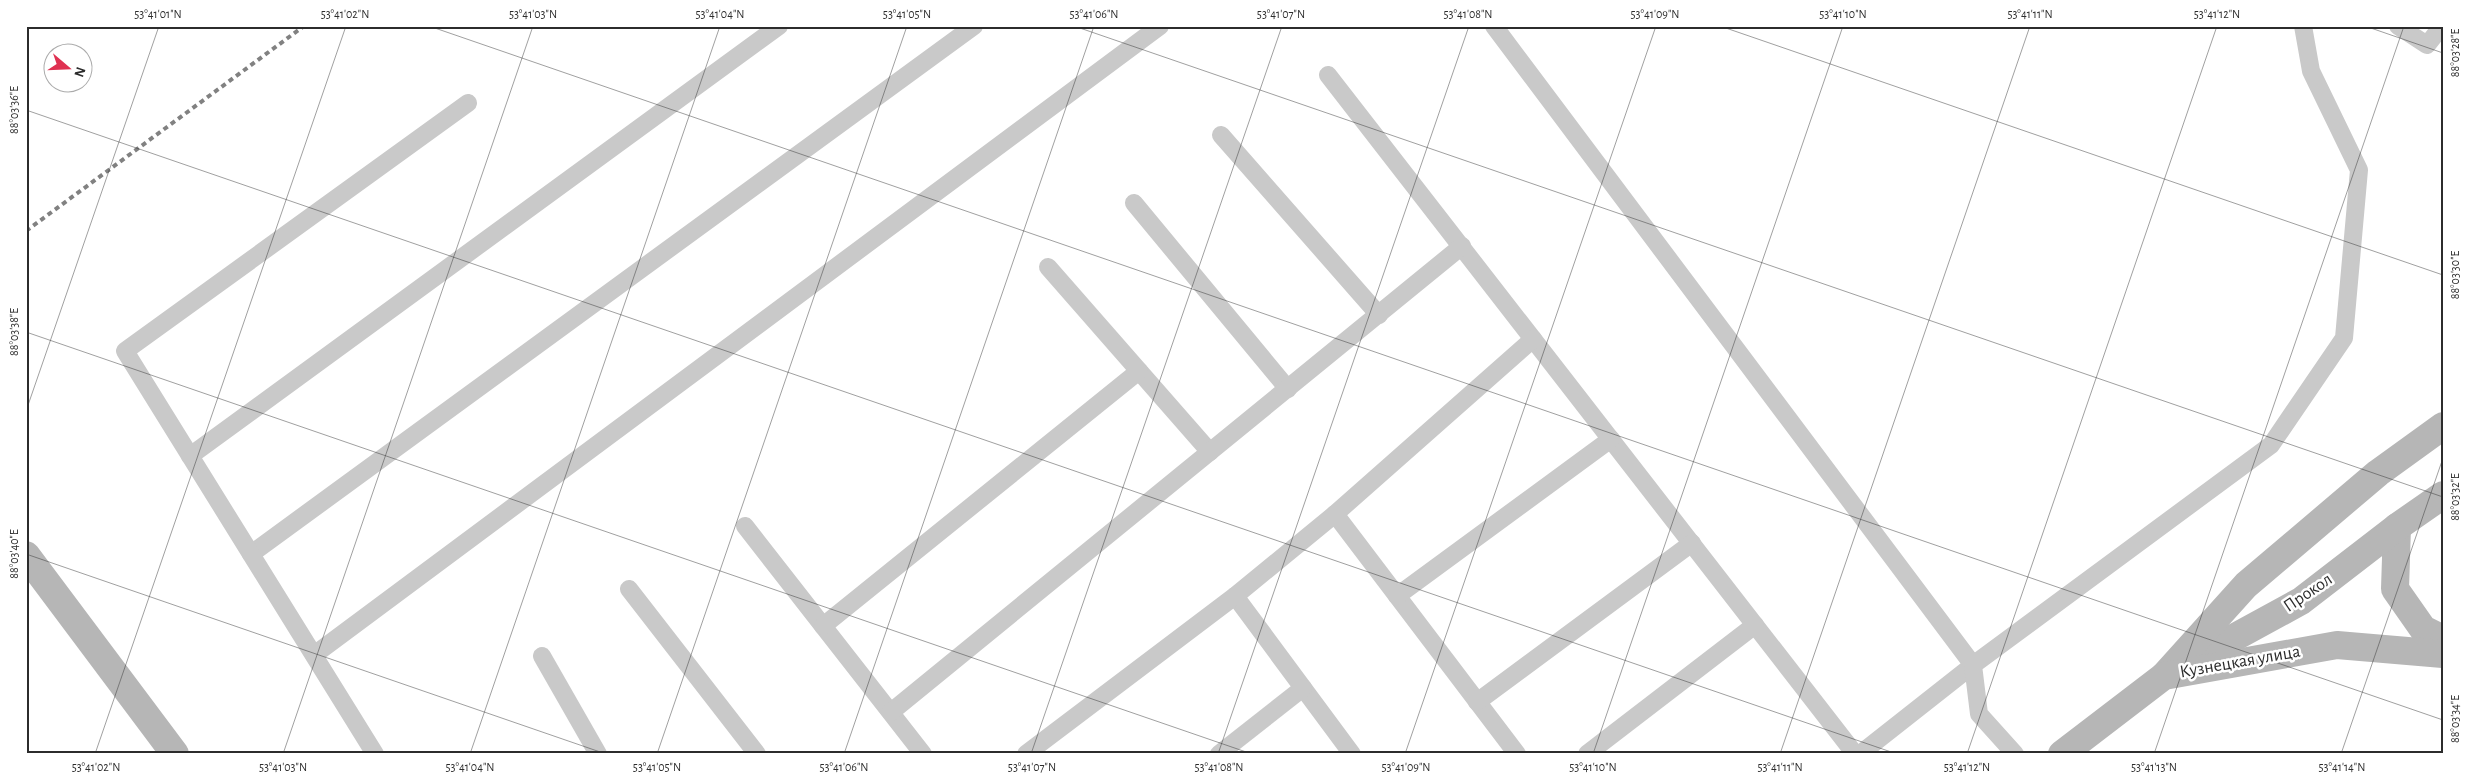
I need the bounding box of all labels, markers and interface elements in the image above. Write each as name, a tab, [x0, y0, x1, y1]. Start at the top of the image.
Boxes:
text: 53°41'01"N	[134, 8, 182, 20]
text: 53°41'02"N	[321, 8, 369, 20]
text: 53°41'03"N	[509, 8, 557, 20]
text: 53°41'04"N	[695, 8, 745, 20]
text: 53°41'05"N	[883, 8, 931, 20]
text: 53°41'06"N	[1070, 8, 1118, 20]
text: 53°41'07"N	[1257, 8, 1305, 20]
text: 53°41'08"N	[1444, 8, 1492, 20]
text: 53°41'09"N	[1631, 8, 1679, 20]
text: 53°41'10"N	[1819, 8, 1867, 20]
text: 53°41'11"N	[2007, 8, 2053, 20]
text: 53°41'12"N	[2194, 8, 2240, 20]
text: 88°03'28"E	[2449, 29, 2461, 77]
north arrow	[42, 42, 92, 92]
text: N	[71, 65, 88, 79]
text: 88°03'36"E	[8, 86, 20, 134]
text: 88°03'30"E	[2449, 250, 2461, 299]
text: 88°03'38"E	[8, 308, 20, 356]
text: 88°03'32"E	[2449, 473, 2461, 521]
text: 88°03'40"E	[8, 529, 20, 579]
street label: Прокол	[2280, 570, 2336, 616]
street label: Кузнецкая улица	[2178, 643, 2302, 681]
text: 88°03'34"E	[2449, 695, 2461, 743]
text: 53°41'02"N	[72, 761, 120, 773]
text: 53°41'03"N	[259, 761, 307, 773]
text: 53°41'04"N	[445, 761, 495, 773]
text: 53°41'05"N	[633, 761, 681, 773]
text: 53°41'06"N	[820, 761, 868, 773]
text: 53°41'07"N	[1008, 761, 1056, 773]
text: 53°41'08"N	[1195, 761, 1243, 773]
text: 53°41'09"N	[1382, 761, 1430, 773]
text: 53°41'10"N	[1569, 761, 1617, 773]
text: 53°41'11"N	[1757, 761, 1803, 773]
text: 53°41'12"N	[1944, 761, 1990, 773]
text: 53°41'13"N	[2131, 761, 2177, 773]
text: 53°41'14"N	[2319, 761, 2365, 773]

